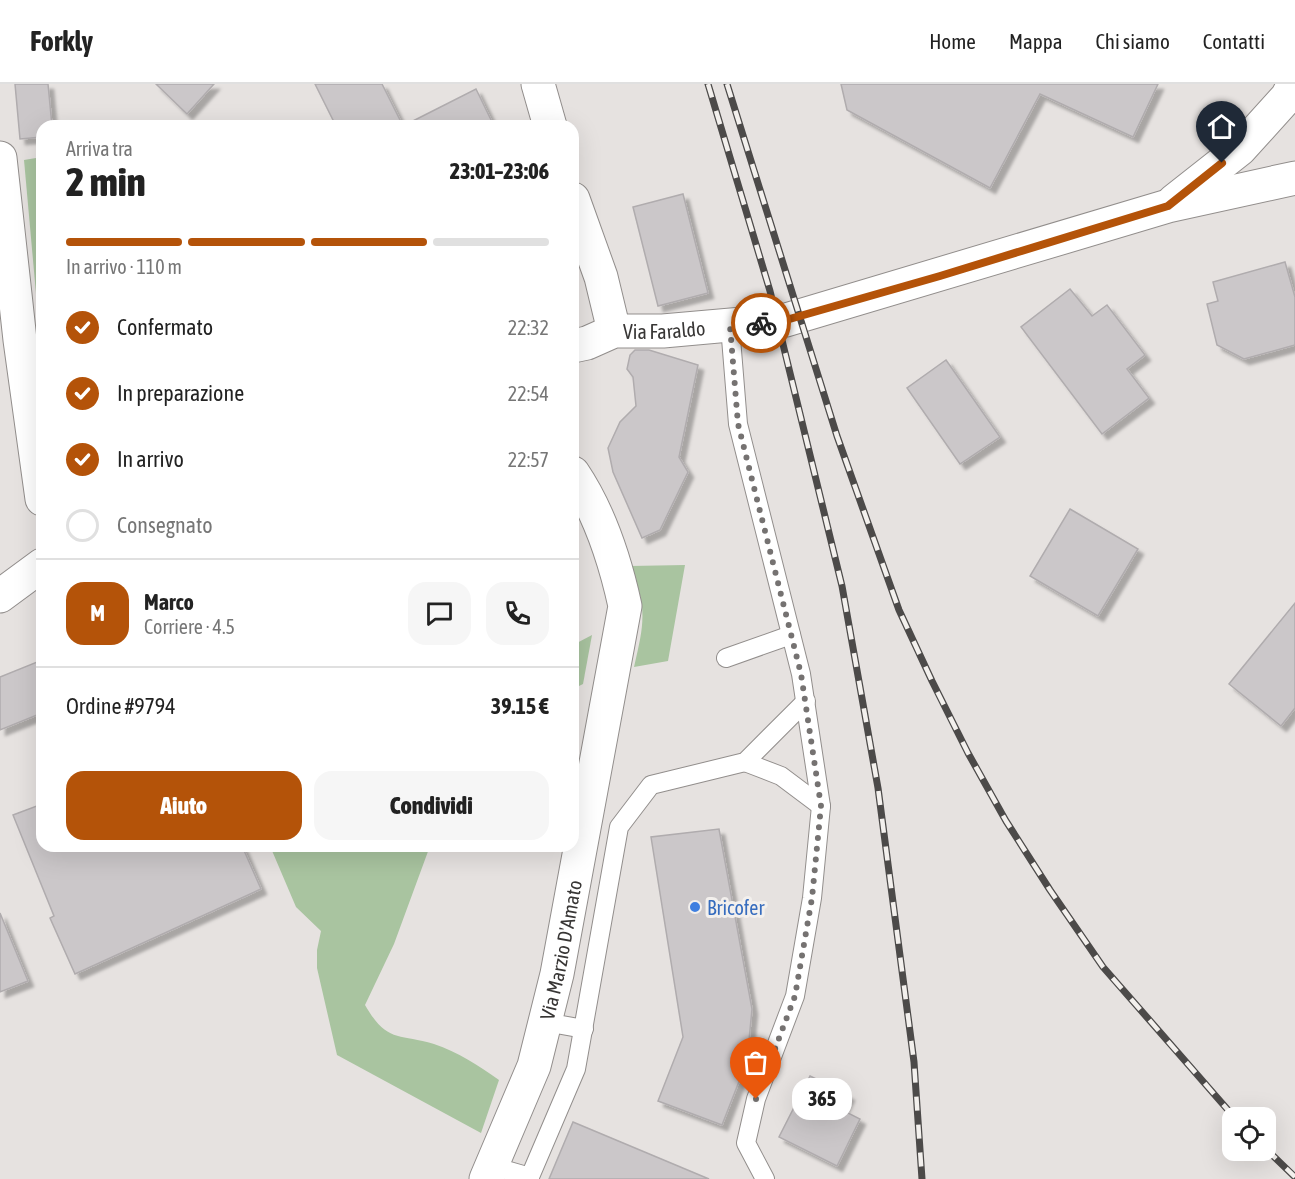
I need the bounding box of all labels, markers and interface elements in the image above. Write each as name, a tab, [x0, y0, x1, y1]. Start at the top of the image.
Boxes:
text: Forkly	[30, 25, 93, 57]
text: Home	[929, 29, 976, 53]
text: Mappa	[1009, 29, 1062, 53]
text: Chi siamo	[1095, 29, 1170, 53]
text: Contatti	[1203, 29, 1265, 53]
pin	[1196, 101, 1247, 163]
icon: home	[1205, 110, 1238, 143]
text: Arriva tra	[66, 137, 133, 160]
text: 23:01–23:06	[450, 158, 549, 184]
text: 2 min	[66, 160, 146, 204]
text: In arrivo · 110 m	[66, 255, 182, 278]
courier	[731, 293, 791, 353]
icon: bike	[745, 307, 778, 340]
icon: check	[66, 311, 99, 344]
text: Confermato	[117, 314, 213, 340]
text: 22:32	[508, 316, 549, 339]
street label: Via Faraldo	[623, 316, 706, 343]
icon: check	[66, 377, 99, 410]
text: In preparazione	[117, 380, 244, 406]
text: 22:54	[508, 382, 549, 405]
icon: check	[66, 443, 99, 476]
text: In arrivo	[117, 446, 184, 472]
text: 22:57	[508, 448, 549, 471]
text: Consegnato	[117, 512, 212, 538]
button: chat	[408, 582, 471, 645]
button: phone	[486, 582, 549, 645]
text: Marco	[144, 589, 194, 615]
text: M	[90, 600, 105, 626]
text: Corriere · 4.5	[144, 615, 235, 638]
text: Ordine #9794	[66, 693, 176, 719]
text: 39.15 €	[491, 693, 549, 719]
button: Aiuto	[66, 771, 302, 840]
button: Condividi	[314, 771, 549, 840]
street label: Via Marzio D'Amato	[535, 878, 586, 1022]
place label: Bricofer	[707, 896, 765, 919]
marker: Bricofer	[688, 900, 702, 914]
pin	[730, 1037, 781, 1099]
icon: bag	[739, 1046, 772, 1079]
callout: 365	[792, 1078, 852, 1120]
text: 365	[808, 1087, 836, 1110]
map controls	[1222, 1107, 1276, 1161]
button: locate	[1222, 1107, 1276, 1161]

